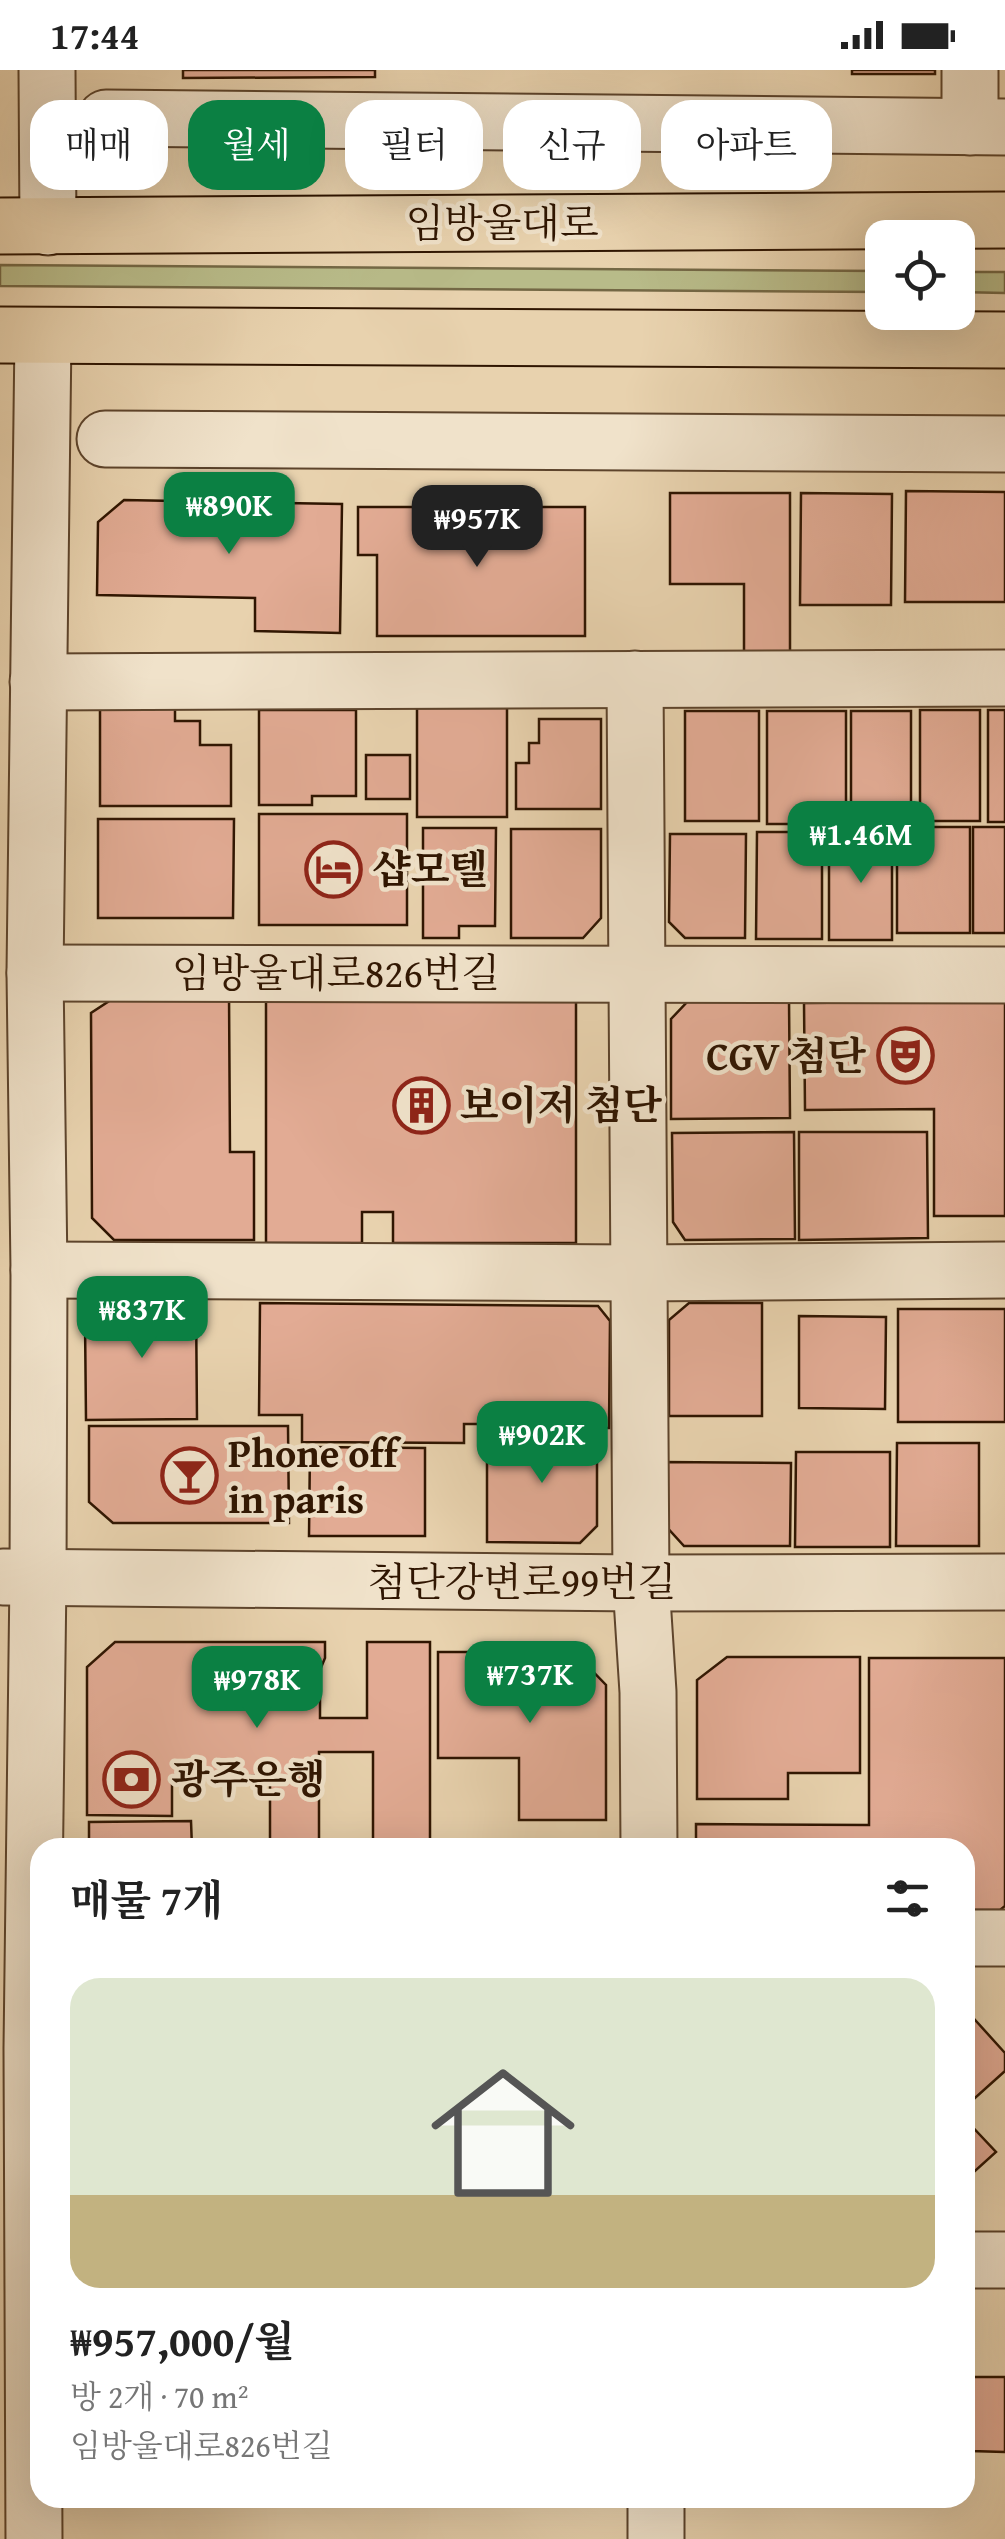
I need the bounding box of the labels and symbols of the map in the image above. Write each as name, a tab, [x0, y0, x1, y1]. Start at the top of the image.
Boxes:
street label: 임방울대로	[405, 193, 599, 252]
pin: ₩890K	[159, 472, 299, 557]
pin: ₩957K	[407, 485, 547, 570]
pin: ₩1.46M	[780, 801, 942, 886]
hotel icon: 샵모텔	[303, 839, 363, 899]
place label: 샵모텔	[372, 839, 488, 898]
street label: 임방울대로826번길	[172, 943, 500, 1002]
place label: CGV 첨단	[706, 1026, 866, 1085]
theatre icon: CGV 첨단	[875, 1026, 935, 1086]
building icon: 보이저 첨단	[391, 1075, 451, 1135]
place label: 보이저 첨단	[460, 1075, 662, 1134]
pin: ₩837K	[72, 1276, 212, 1361]
pin: ₩902K	[472, 1401, 612, 1486]
place label: Phone off in paris	[228, 1423, 402, 1528]
bar icon: Phone off in paris	[159, 1446, 219, 1506]
street label: 첨단강변로99번길	[368, 1552, 677, 1611]
pin: ₩737K	[460, 1641, 600, 1726]
pin: ₩978K	[187, 1646, 327, 1731]
bank icon: 광주은행	[102, 1749, 162, 1809]
place label: 광주은행	[171, 1749, 326, 1808]

